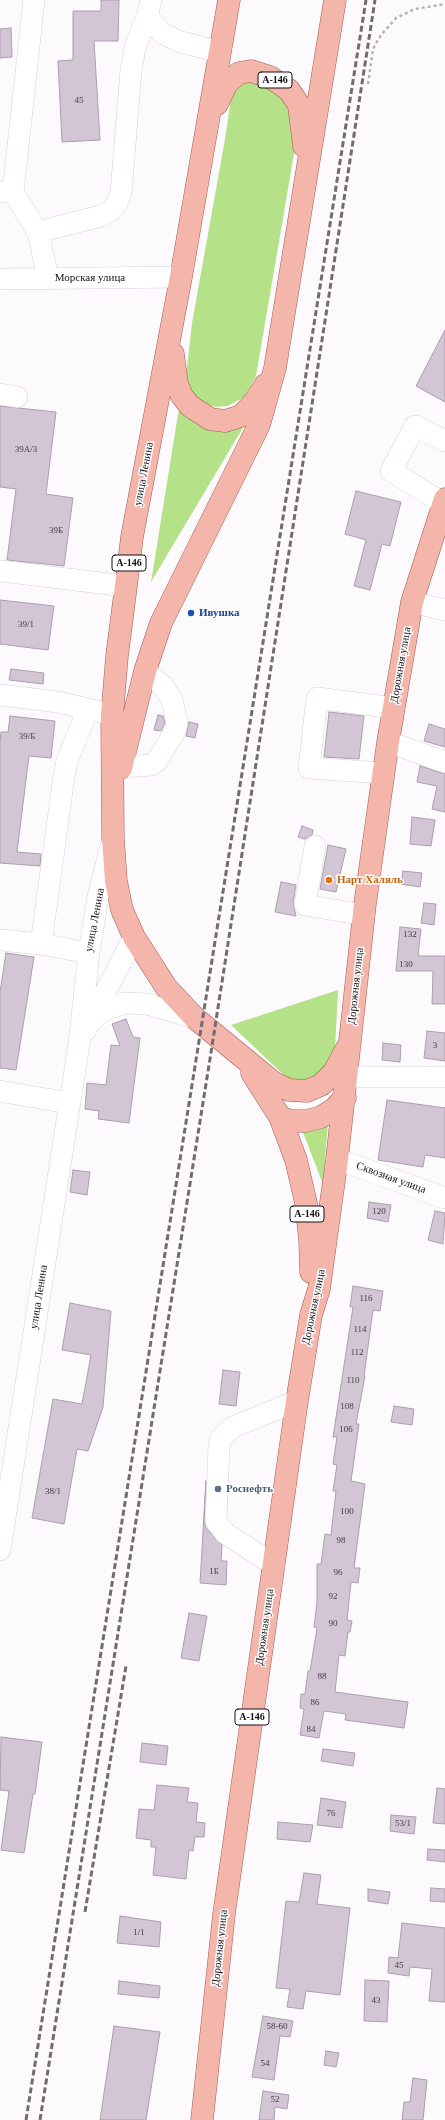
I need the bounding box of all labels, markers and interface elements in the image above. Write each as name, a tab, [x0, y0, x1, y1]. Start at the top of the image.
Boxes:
road number: А-146	[258, 72, 292, 88]
house number: 45	[74, 96, 84, 106]
street label: Морская улица	[55, 271, 125, 285]
street label: улица Ленина	[131, 441, 157, 507]
house number: 39А/3	[15, 445, 37, 455]
house number: 39Б	[49, 526, 63, 536]
road number: А-146	[112, 555, 146, 571]
place label: Ивушка	[199, 606, 240, 620]
marker: Ивушка	[186, 608, 196, 618]
house number: 39/1	[18, 620, 34, 630]
street label: Дорожная улица	[388, 626, 414, 704]
house number: 39/Б	[19, 732, 35, 742]
place label: Нарт Халяль	[337, 873, 403, 887]
marker: Нарт Халяль	[324, 875, 334, 885]
street label: улица Ленина	[82, 887, 108, 953]
house number: 132	[403, 930, 417, 940]
street label: Дорожная улица	[345, 947, 367, 1025]
house number: 130	[399, 960, 413, 970]
house number: 3	[433, 1041, 437, 1051]
street label: Сквозная улица	[354, 1159, 428, 1197]
road number: А-146	[290, 1206, 324, 1222]
house number: 120	[372, 1207, 386, 1217]
street label: улица Ленина	[27, 1264, 51, 1330]
street label: Дорожная улица	[300, 1268, 328, 1346]
house number: 116	[359, 1294, 373, 1304]
house number: 114	[353, 1325, 367, 1335]
house number: 112	[350, 1348, 364, 1358]
house number: 110	[346, 1376, 360, 1386]
house number: 108	[340, 1402, 354, 1412]
house number: 106	[339, 1425, 353, 1435]
place label: Роснефть	[226, 1482, 273, 1496]
marker: Роснефть	[213, 1484, 223, 1494]
house number: 38/1	[45, 1487, 61, 1497]
house number: 100	[340, 1507, 354, 1517]
house number: 98	[336, 1536, 346, 1546]
house number: 1Б	[209, 1567, 219, 1577]
house number: 96	[334, 1568, 342, 1578]
street label: Дорожная улица	[253, 1588, 277, 1666]
house number: 92	[328, 1592, 338, 1602]
house number: 90	[328, 1619, 338, 1629]
house number: 88	[318, 1672, 326, 1682]
house number: 86	[310, 1698, 320, 1708]
road number: А-146	[235, 1709, 269, 1725]
house number: 84	[306, 1725, 316, 1735]
house number: 76	[326, 1809, 336, 1819]
house number: 53/1	[395, 1819, 411, 1829]
street label: Дорожная улица	[209, 1909, 231, 1987]
house number: 1/1	[133, 1928, 145, 1938]
house number: 45	[394, 1961, 404, 1971]
house number: 43	[372, 1996, 380, 2006]
house number: 58-60	[267, 2022, 287, 2032]
house number: 54	[260, 2059, 270, 2069]
house number: 52	[270, 2095, 280, 2105]

